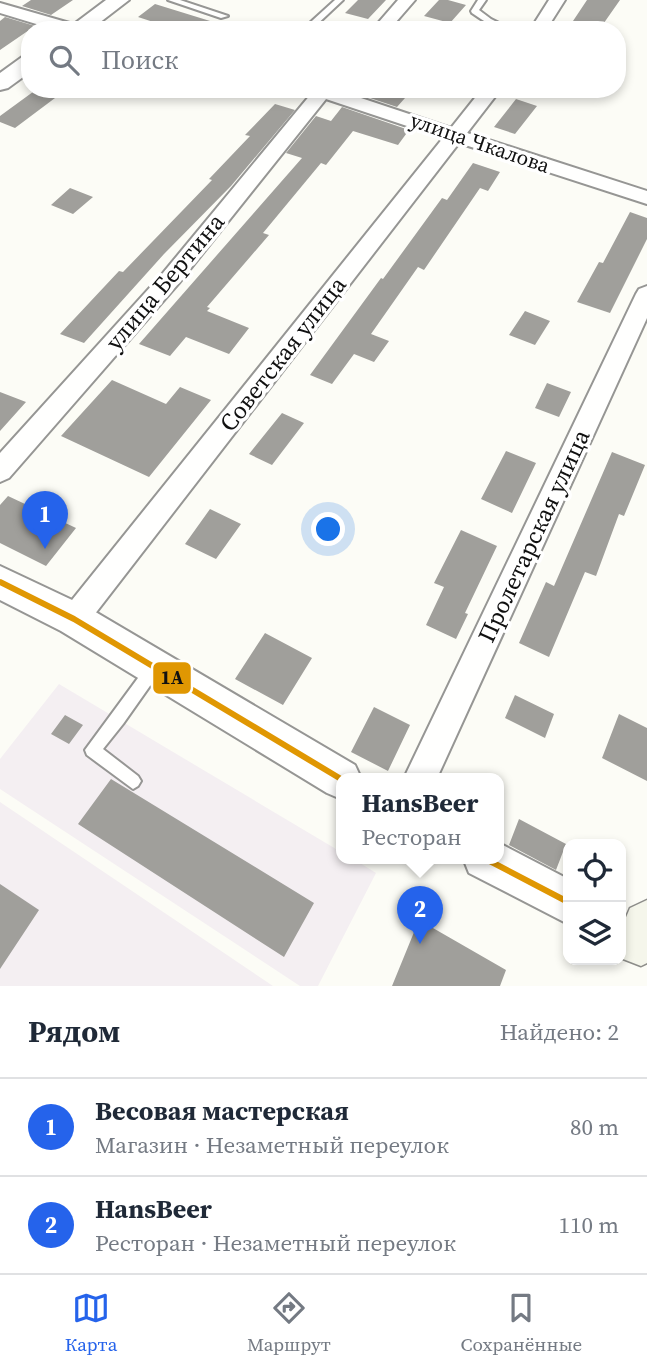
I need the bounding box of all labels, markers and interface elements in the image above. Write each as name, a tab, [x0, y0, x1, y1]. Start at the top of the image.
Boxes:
search box	[21, 21, 626, 98]
icon: search	[45, 41, 83, 79]
text: Поиск	[101, 42, 178, 78]
street label: улица Чкалова	[407, 105, 554, 180]
street label: улица Бертина	[97, 206, 232, 357]
street label: Советская улица	[212, 269, 354, 438]
street label: Пролетарская улица	[470, 423, 598, 648]
pin: 1	[22, 491, 68, 549]
your location	[311, 512, 345, 546]
line badge: 1А	[152, 661, 192, 695]
text: 1А	[160, 664, 184, 690]
popup	[336, 773, 504, 864]
text: HansBeer	[362, 785, 478, 821]
text: Ресторан	[362, 821, 462, 853]
map controls	[563, 839, 626, 965]
button: locate	[563, 839, 626, 902]
pin: 2	[397, 886, 443, 944]
button: layers	[563, 902, 626, 965]
text: Рядом	[28, 1011, 120, 1052]
text: Найдено: 2	[500, 1016, 619, 1048]
text: Весовая мастерская	[95, 1093, 349, 1129]
text: 1	[45, 1111, 57, 1143]
text: 80 m	[570, 1111, 619, 1143]
text: Магазин · Незаметный переулок	[95, 1129, 449, 1161]
text: HansBeer	[95, 1191, 212, 1227]
text: 2	[45, 1209, 57, 1241]
text: 110 m	[558, 1209, 619, 1241]
text: Ресторан · Незаметный переулок	[95, 1227, 456, 1259]
tab: Карта	[65, 1289, 117, 1357]
tab: Маршрут	[247, 1289, 331, 1357]
tab: Сохранённые	[461, 1289, 582, 1357]

